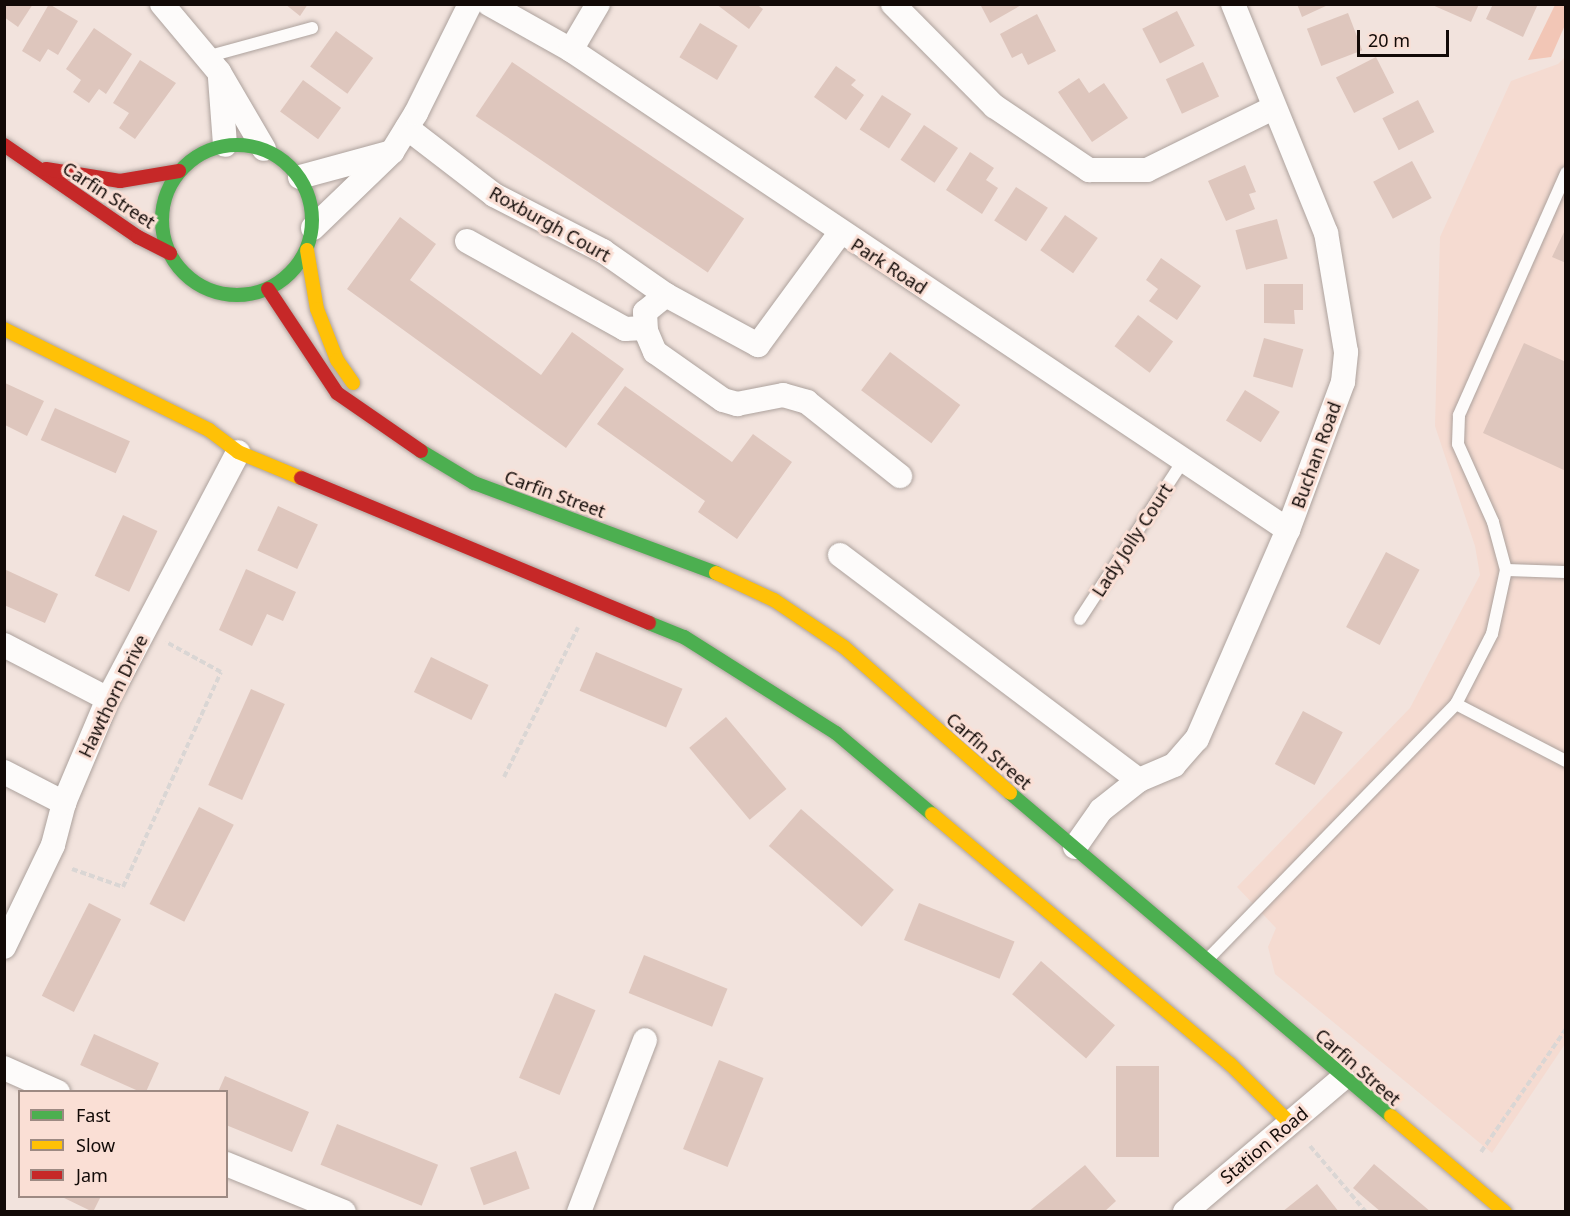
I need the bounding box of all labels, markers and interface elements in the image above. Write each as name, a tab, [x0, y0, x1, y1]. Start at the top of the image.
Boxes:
scale bar	[1360, 18, 1452, 56]
text: 20 m	[1368, 28, 1410, 52]
street label: Carfin Street	[59, 157, 159, 233]
street label: Roxburgh Court	[486, 182, 614, 266]
street label: Park Road	[847, 234, 931, 298]
street label: Buchan Road	[1287, 399, 1345, 511]
street label: Carfin Street	[502, 466, 608, 522]
street label: Lady Jolly Court	[1087, 479, 1177, 601]
street label: Hawthorn Drive	[74, 631, 152, 761]
street label: Carfin Street	[942, 708, 1036, 794]
street label: Carfin Street	[1311, 1024, 1405, 1110]
legend	[18, 1090, 228, 1198]
street label: Station Road	[1216, 1102, 1312, 1188]
text: Fast	[76, 1103, 111, 1127]
text: Slow	[76, 1133, 115, 1157]
text: Jam	[76, 1163, 108, 1187]

